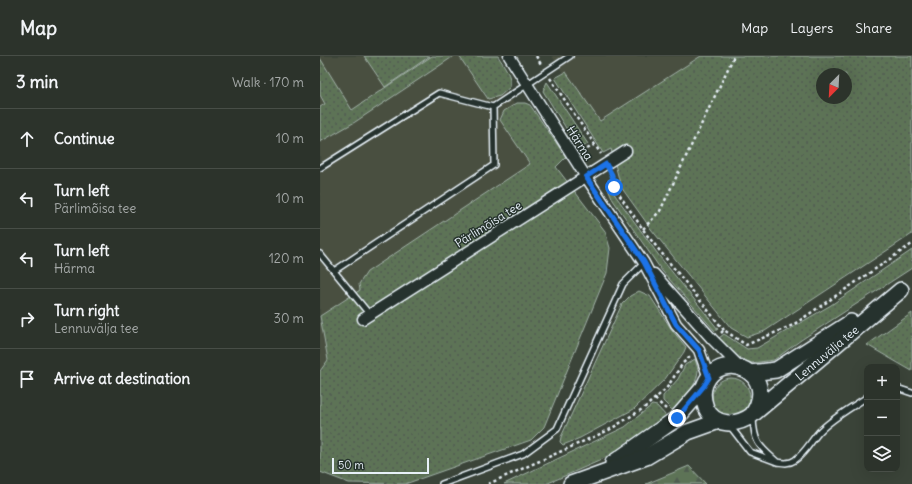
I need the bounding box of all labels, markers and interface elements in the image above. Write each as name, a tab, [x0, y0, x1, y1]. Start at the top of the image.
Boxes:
text: Map	[20, 16, 57, 40]
text: Map	[741, 19, 768, 37]
text: Layers	[790, 19, 833, 37]
text: Share	[855, 19, 892, 37]
north arrow	[816, 68, 852, 104]
text: 3 min	[16, 71, 58, 93]
text: Walk · 170 m	[232, 74, 304, 91]
street label: Härma	[563, 123, 597, 163]
icon: ahead	[16, 128, 38, 150]
text: Continue	[54, 129, 115, 148]
text: 10 m	[276, 130, 304, 147]
route start	[605, 178, 623, 196]
text: Turn left	[54, 181, 109, 200]
icon: left	[16, 188, 38, 210]
text: 10 m	[276, 190, 304, 207]
street label: Pärlimõisa tee	[452, 197, 524, 251]
text: Pärlimõisa tee	[54, 200, 136, 217]
text: Turn left	[54, 241, 109, 260]
icon: left	[16, 248, 38, 270]
text: 120 m	[269, 250, 304, 267]
text: Härma	[54, 260, 95, 277]
text: Turn right	[54, 301, 119, 320]
icon: right	[16, 308, 38, 330]
text: 30 m	[274, 310, 304, 327]
text: Lennuvälja tee	[54, 320, 139, 337]
street label: Lennuvälja tee	[792, 322, 861, 383]
map controls	[864, 364, 900, 472]
button: +	[864, 364, 900, 400]
icon: arrive	[16, 368, 38, 390]
text: Arrive at destination	[54, 369, 190, 388]
button: −	[864, 400, 900, 436]
route end	[668, 409, 686, 427]
button: layers	[864, 436, 900, 472]
scale bar	[332, 456, 429, 475]
text: 50 m	[338, 458, 364, 472]

